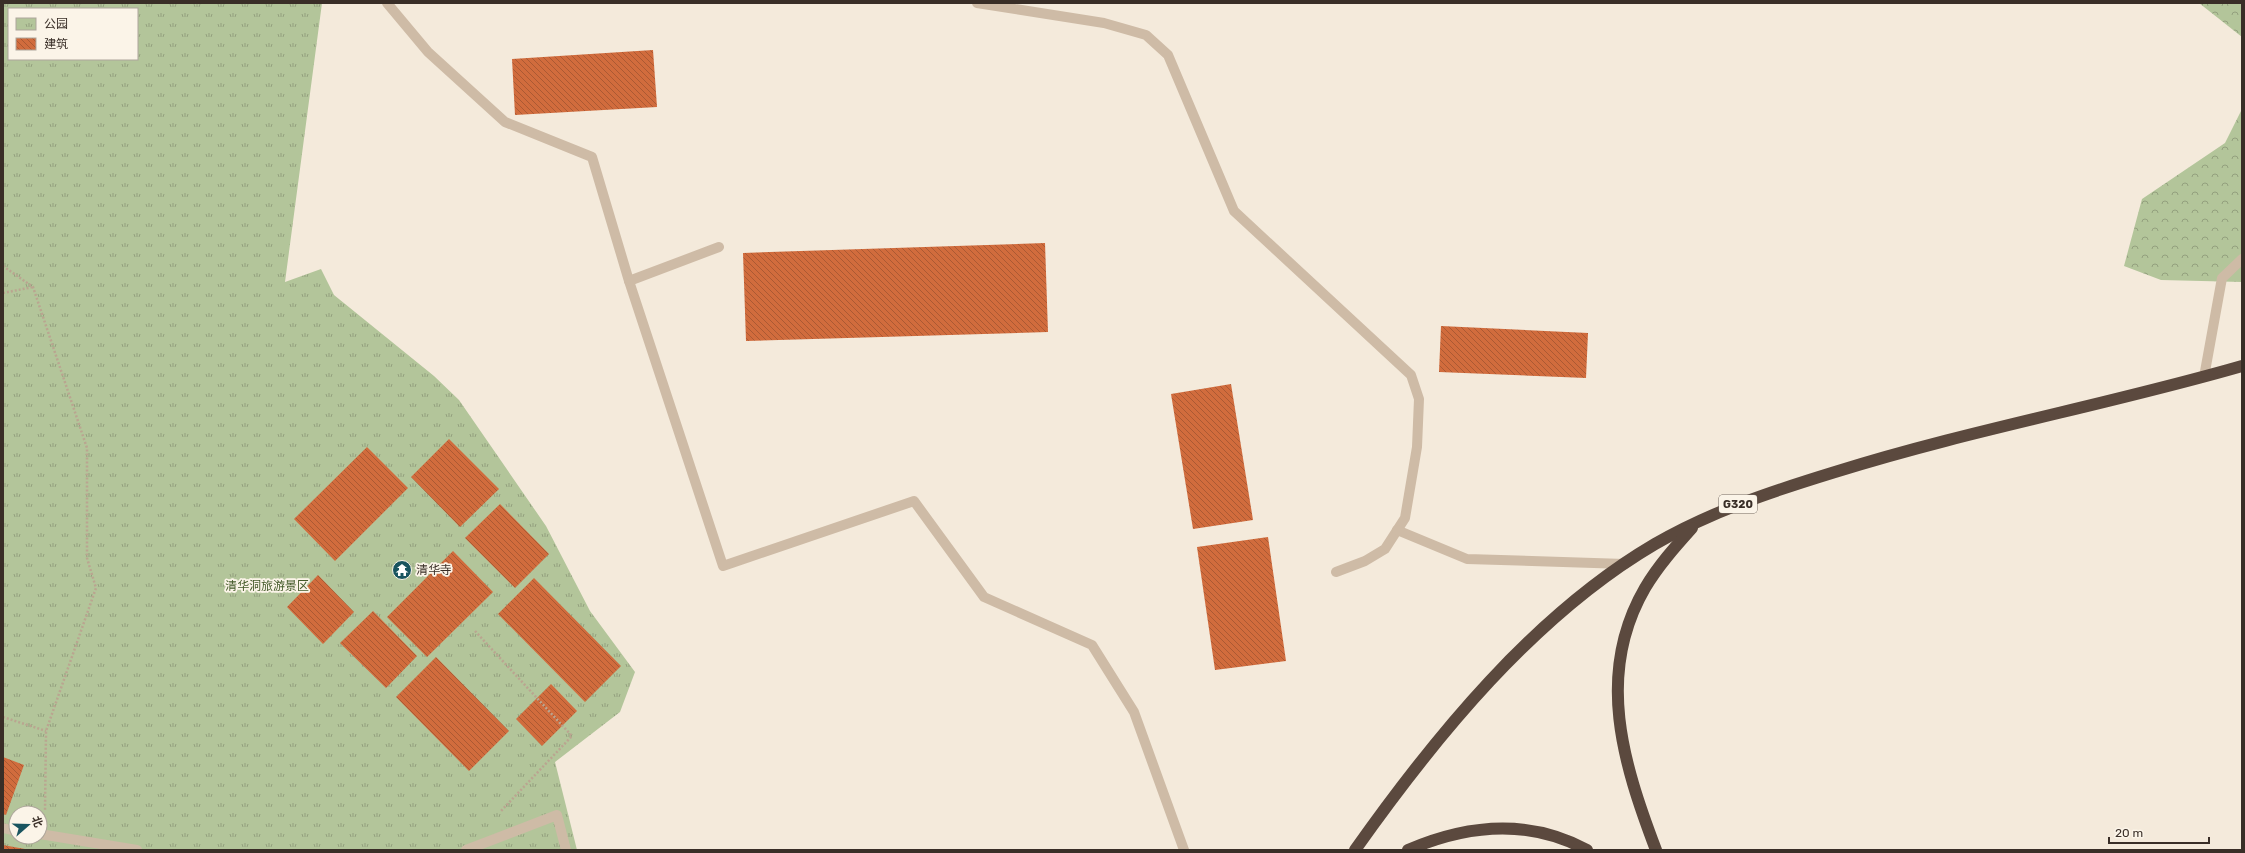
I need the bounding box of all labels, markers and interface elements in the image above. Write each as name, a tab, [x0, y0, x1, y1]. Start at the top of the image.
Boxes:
legend	[8, 8, 138, 60]
text: 公园	[44, 17, 68, 31]
text: 建筑	[44, 37, 68, 51]
road number: G320	[1719, 495, 1757, 513]
temple icon: 清华寺	[391, 559, 413, 581]
place label: 清华寺	[416, 563, 452, 577]
park label: 清华洞旅游景区	[225, 579, 309, 593]
north arrow	[8, 805, 48, 845]
text: 北	[29, 814, 45, 829]
scale bar	[2109, 819, 2209, 845]
text: 20 m	[2115, 826, 2143, 840]

